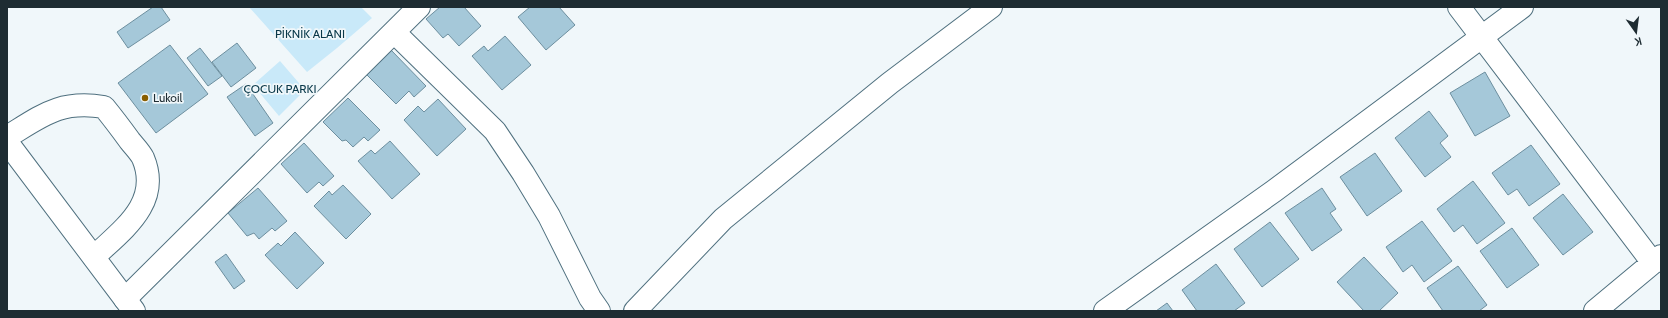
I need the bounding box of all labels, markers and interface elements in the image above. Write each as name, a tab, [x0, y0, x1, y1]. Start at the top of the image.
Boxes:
north arrow	[1616, 12, 1656, 52]
park label: PİKNİK ALANI	[275, 26, 345, 41]
text: K	[1633, 34, 1643, 49]
park label: ÇOCUK PARKI	[244, 81, 316, 96]
place label: Lukoil	[153, 90, 182, 105]
marker: Lukoil	[140, 93, 150, 103]

